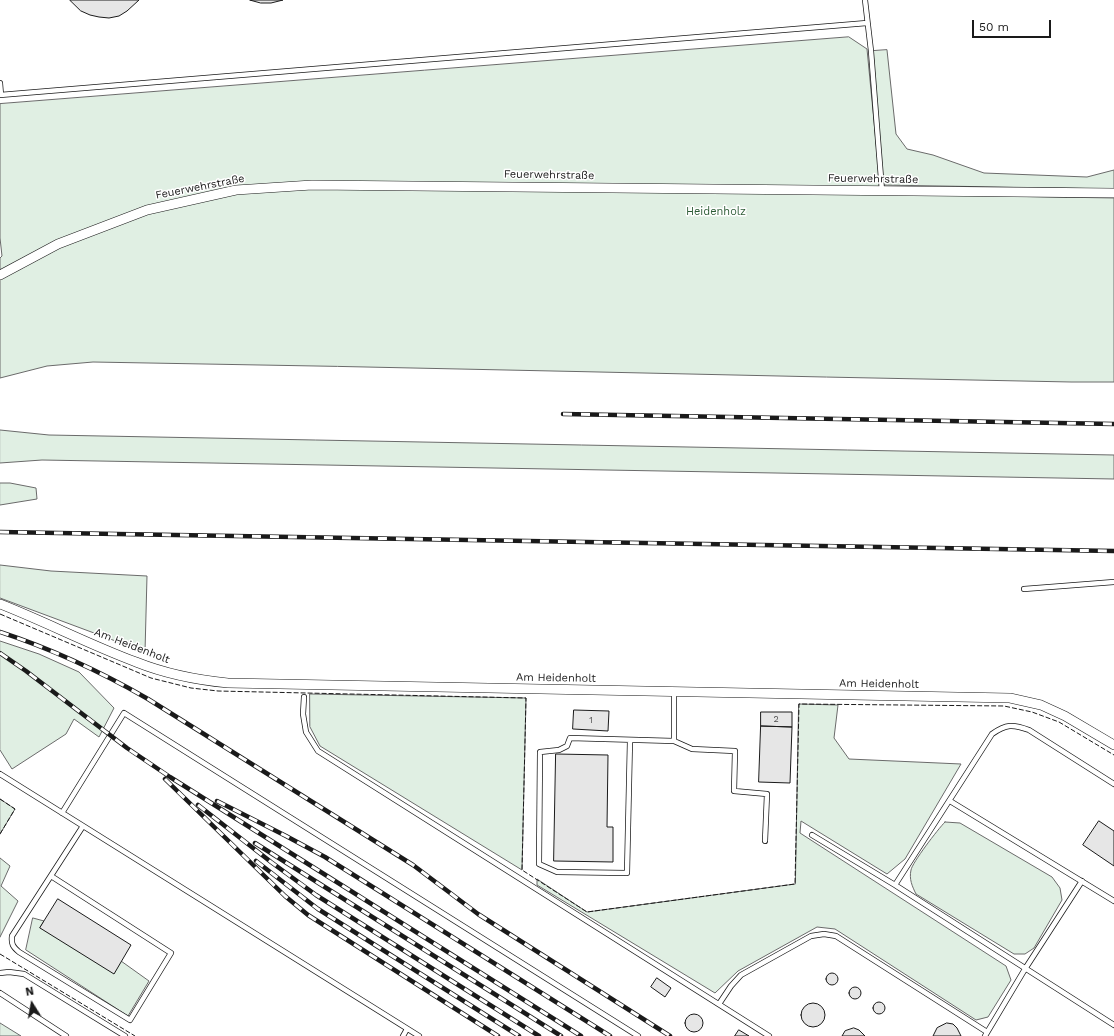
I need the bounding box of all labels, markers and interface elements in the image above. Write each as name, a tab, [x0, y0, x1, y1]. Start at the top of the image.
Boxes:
scale bar	[974, 12, 1053, 38]
text: 50 m	[979, 20, 1009, 34]
street label: Feuerwehrstraße	[504, 168, 594, 182]
street label: Feuerwehrstraße	[154, 172, 246, 202]
street label: Feuerwehrstraße	[828, 172, 918, 186]
park label: Heidenholz	[686, 205, 746, 219]
street label: Am Heidenholt	[92, 626, 172, 666]
street label: Am Heidenholt	[516, 671, 596, 685]
street label: Am Heidenholt	[839, 677, 919, 691]
house number: 2	[773, 714, 779, 724]
house number: 1	[589, 715, 593, 725]
north arrow	[12, 984, 52, 1024]
text: N	[24, 985, 35, 999]

